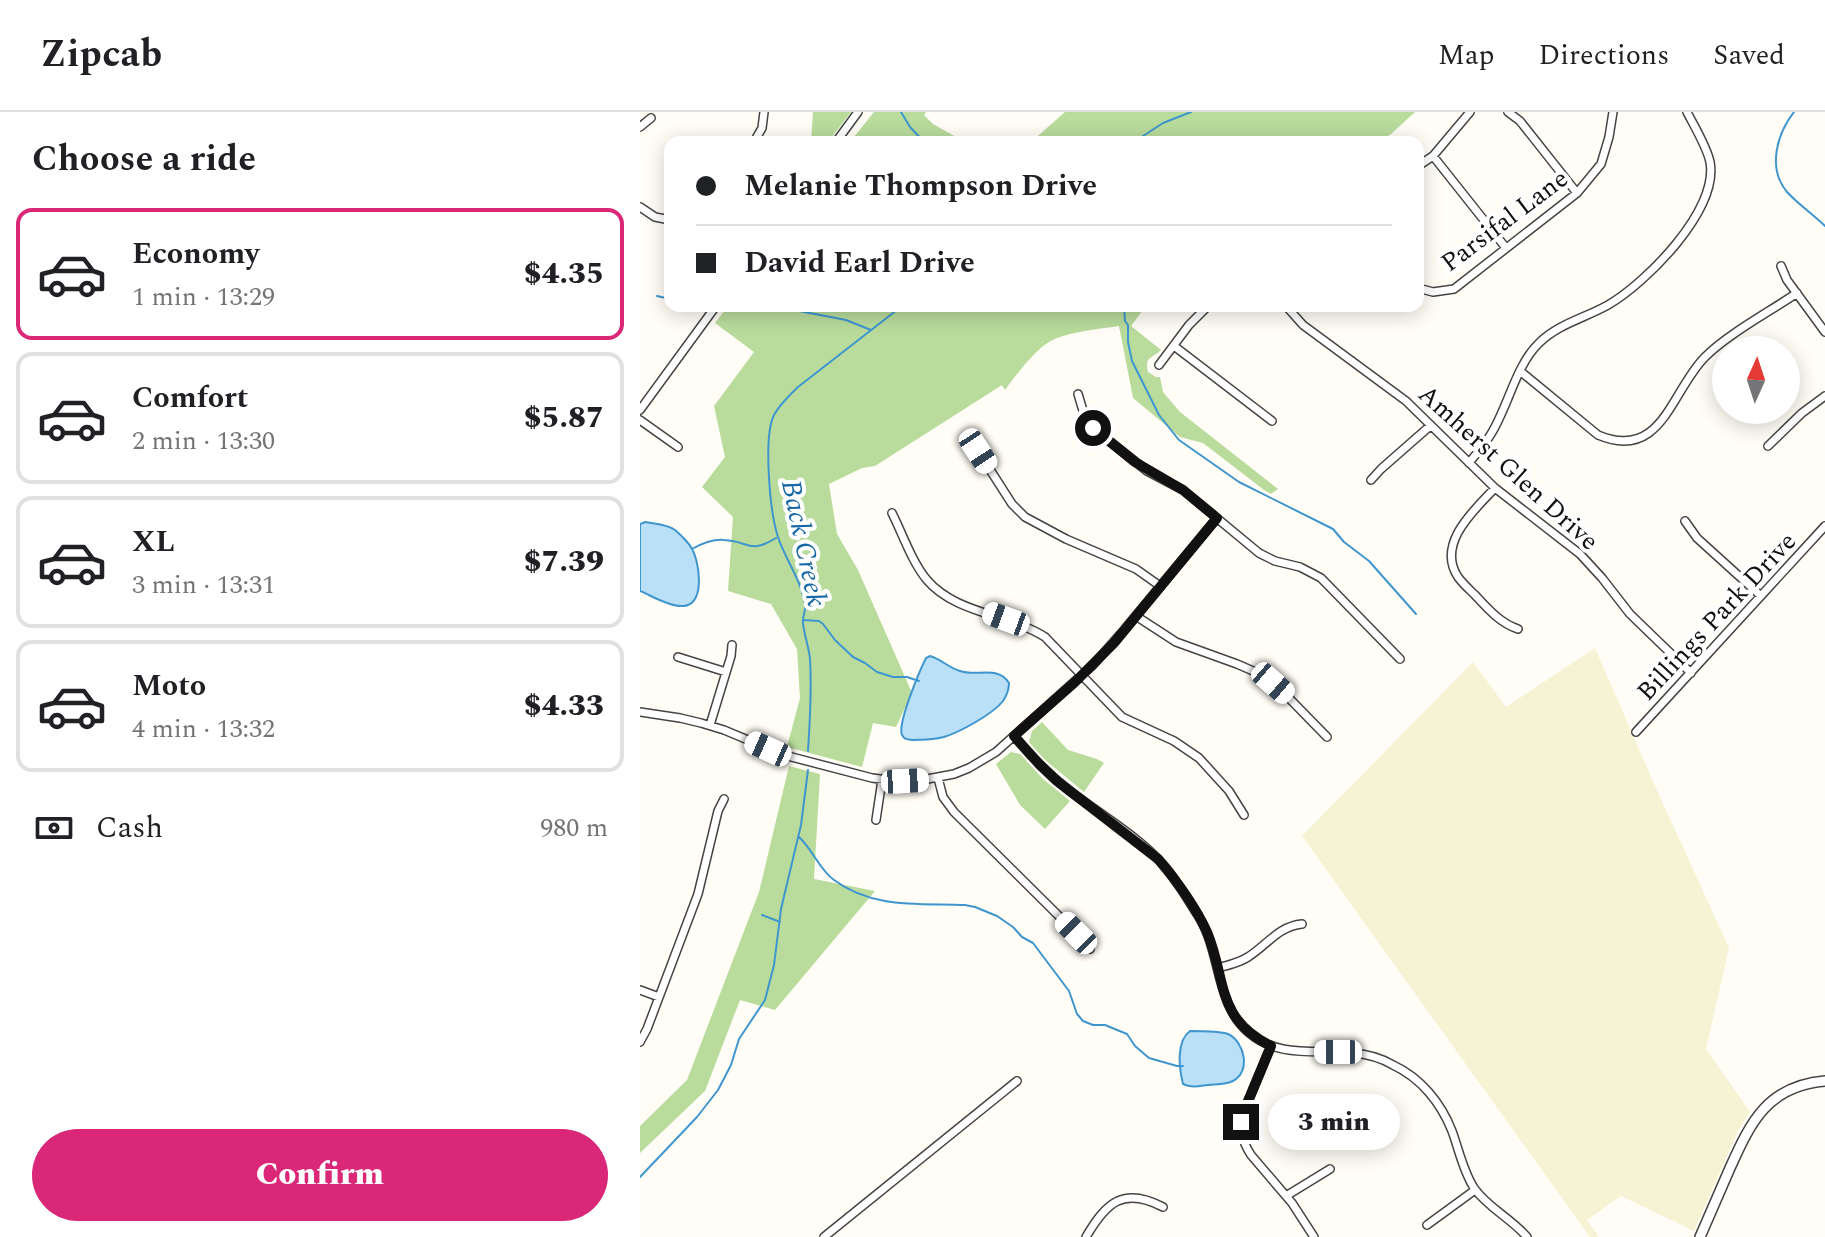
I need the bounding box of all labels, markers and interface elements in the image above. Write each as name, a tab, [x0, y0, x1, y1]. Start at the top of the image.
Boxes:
text: Zipcab	[40, 26, 162, 84]
text: Map	[1438, 34, 1495, 77]
text: Directions	[1539, 34, 1669, 77]
text: Saved	[1713, 34, 1785, 77]
text: Choose a ride	[32, 132, 256, 187]
street label: Parsifal Lane	[1432, 159, 1577, 282]
text: Melanie Thompson Drive	[744, 163, 1097, 209]
text: Economy	[132, 231, 259, 277]
icon: car	[36, 238, 108, 310]
text: David Earl Drive	[744, 240, 975, 286]
text: $4.35	[524, 251, 604, 297]
text: 1 min · 13:29	[132, 277, 275, 317]
north arrow	[1712, 336, 1800, 424]
map controls	[1712, 336, 1800, 424]
text: Comfort	[132, 375, 248, 421]
street label: Amherst Glen Drive	[1409, 375, 1608, 560]
icon: car	[36, 382, 108, 454]
text: $5.87	[524, 395, 604, 441]
route start	[1075, 410, 1111, 446]
text: 2 min · 13:30	[132, 421, 275, 461]
car	[955, 424, 1001, 478]
water label: Back Creek	[769, 476, 838, 611]
text: XL	[132, 519, 175, 565]
street label: Billings Park Drive	[1627, 523, 1806, 710]
icon: car	[36, 526, 108, 598]
text: $7.39	[524, 539, 604, 585]
text: 3 min · 13:31	[132, 565, 275, 605]
car	[979, 600, 1033, 638]
car	[1247, 658, 1299, 708]
text: Moto	[132, 663, 206, 709]
icon: car	[36, 670, 108, 742]
text: $4.33	[524, 683, 604, 729]
text: 4 min · 13:32	[132, 709, 275, 749]
car	[741, 728, 795, 770]
car	[880, 768, 930, 794]
text: Cash	[96, 805, 163, 851]
icon: cash	[32, 806, 76, 850]
text: 980 m	[540, 808, 608, 848]
car	[1051, 908, 1101, 958]
car	[1314, 1040, 1362, 1064]
callout: 3 min	[1269, 1094, 1401, 1150]
text: 3 min	[1298, 1102, 1370, 1142]
route end	[1223, 1104, 1259, 1140]
button: Confirm	[32, 1129, 608, 1221]

